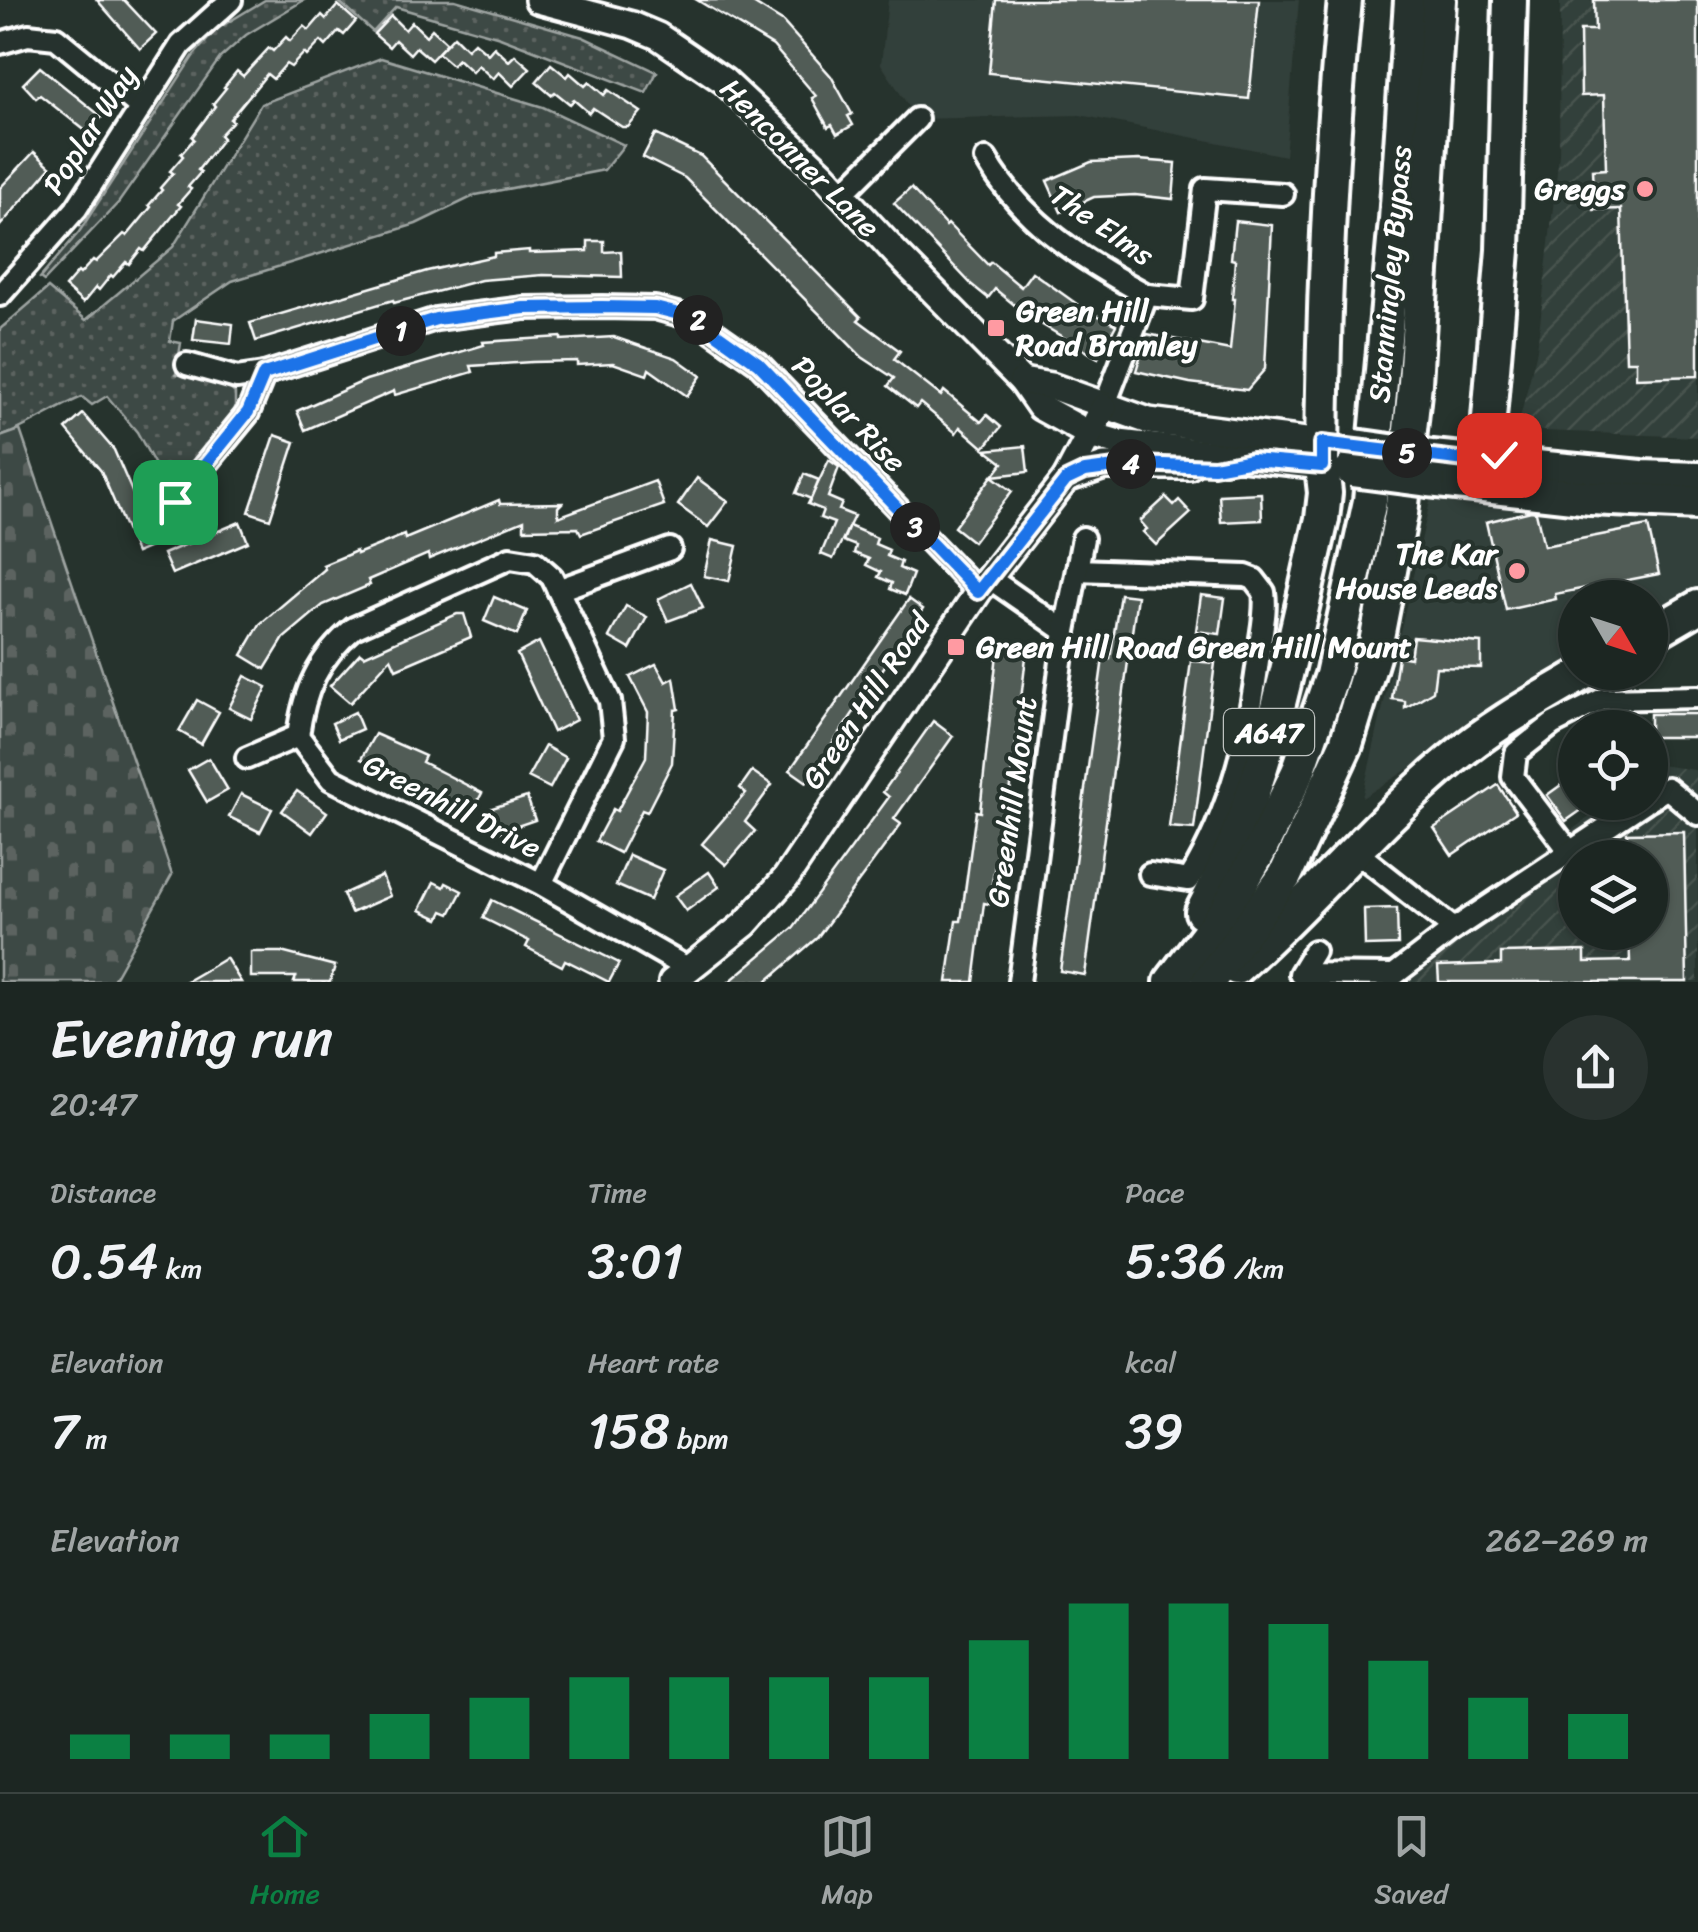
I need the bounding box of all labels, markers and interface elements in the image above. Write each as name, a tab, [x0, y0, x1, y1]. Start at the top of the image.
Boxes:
street label: Poplar Way	[27, 53, 153, 206]
street label: Henconner Lane	[706, 64, 894, 252]
street label: Stanningley Bypass	[1352, 143, 1428, 405]
place label: Greggs	[1534, 162, 1626, 216]
street label: The Elms	[1038, 169, 1166, 281]
marker: Greggs	[1634, 178, 1656, 200]
place label: Green Hill Road Bramley	[1015, 284, 1199, 372]
pin: 2	[673, 295, 723, 345]
text: 2	[690, 295, 706, 344]
pin: 1	[376, 306, 426, 356]
text: 1	[395, 306, 407, 355]
marker: Green Hill Road Bramley	[985, 317, 1007, 339]
street label: Poplar Rise	[778, 342, 920, 486]
pin	[1457, 413, 1542, 498]
pin: 5	[1382, 428, 1432, 478]
text: 5	[1398, 428, 1416, 477]
icon: check	[1472, 428, 1527, 483]
pin: 4	[1106, 439, 1156, 489]
text: 4	[1122, 439, 1140, 488]
pin	[133, 460, 218, 545]
icon: arrive	[148, 475, 203, 530]
pin: 3	[890, 502, 940, 552]
text: 3	[907, 502, 923, 551]
place label: The Kar House Leeds	[1336, 527, 1500, 615]
marker: The Kar House Leeds	[1506, 560, 1528, 582]
north arrow	[1558, 580, 1668, 690]
map controls	[1558, 580, 1668, 950]
street label: Green Hill Road	[787, 599, 947, 801]
place label: Green Hill Road Green Hill Mount	[976, 620, 1412, 674]
marker: Green Hill Road Green Hill Mount	[945, 636, 967, 658]
street label: Greenhill Mount	[971, 693, 1053, 911]
road number: A647	[1224, 709, 1314, 755]
button: locate	[1558, 710, 1668, 820]
street label: Greenhill Drive	[353, 738, 551, 874]
button: layers	[1558, 840, 1668, 950]
text: Evening run	[50, 990, 333, 1087]
button: share	[1543, 1015, 1648, 1120]
text: 20:47	[50, 1076, 137, 1133]
text: Distance	[50, 1168, 156, 1217]
text: Time	[588, 1168, 647, 1217]
text: Pace	[1125, 1168, 1185, 1217]
text: 0.54	[50, 1217, 159, 1306]
text: 3:01	[588, 1217, 683, 1306]
text: 5:36	[1125, 1217, 1227, 1306]
text: km	[159, 1244, 202, 1293]
text: /km	[1227, 1244, 1284, 1293]
text: Elevation	[50, 1338, 163, 1387]
text: Heart rate	[588, 1338, 719, 1387]
text: kcal	[1125, 1338, 1176, 1387]
text: 7	[50, 1387, 79, 1476]
text: 158	[588, 1387, 670, 1476]
text: 39	[1125, 1387, 1183, 1476]
text: m	[79, 1414, 107, 1463]
text: bpm	[670, 1414, 729, 1463]
text: Elevation	[50, 1512, 180, 1569]
text: 262–269 m	[1486, 1512, 1648, 1569]
tab: Home	[250, 1809, 320, 1918]
tab: Map	[820, 1809, 875, 1918]
tab: Saved	[1374, 1809, 1448, 1918]

